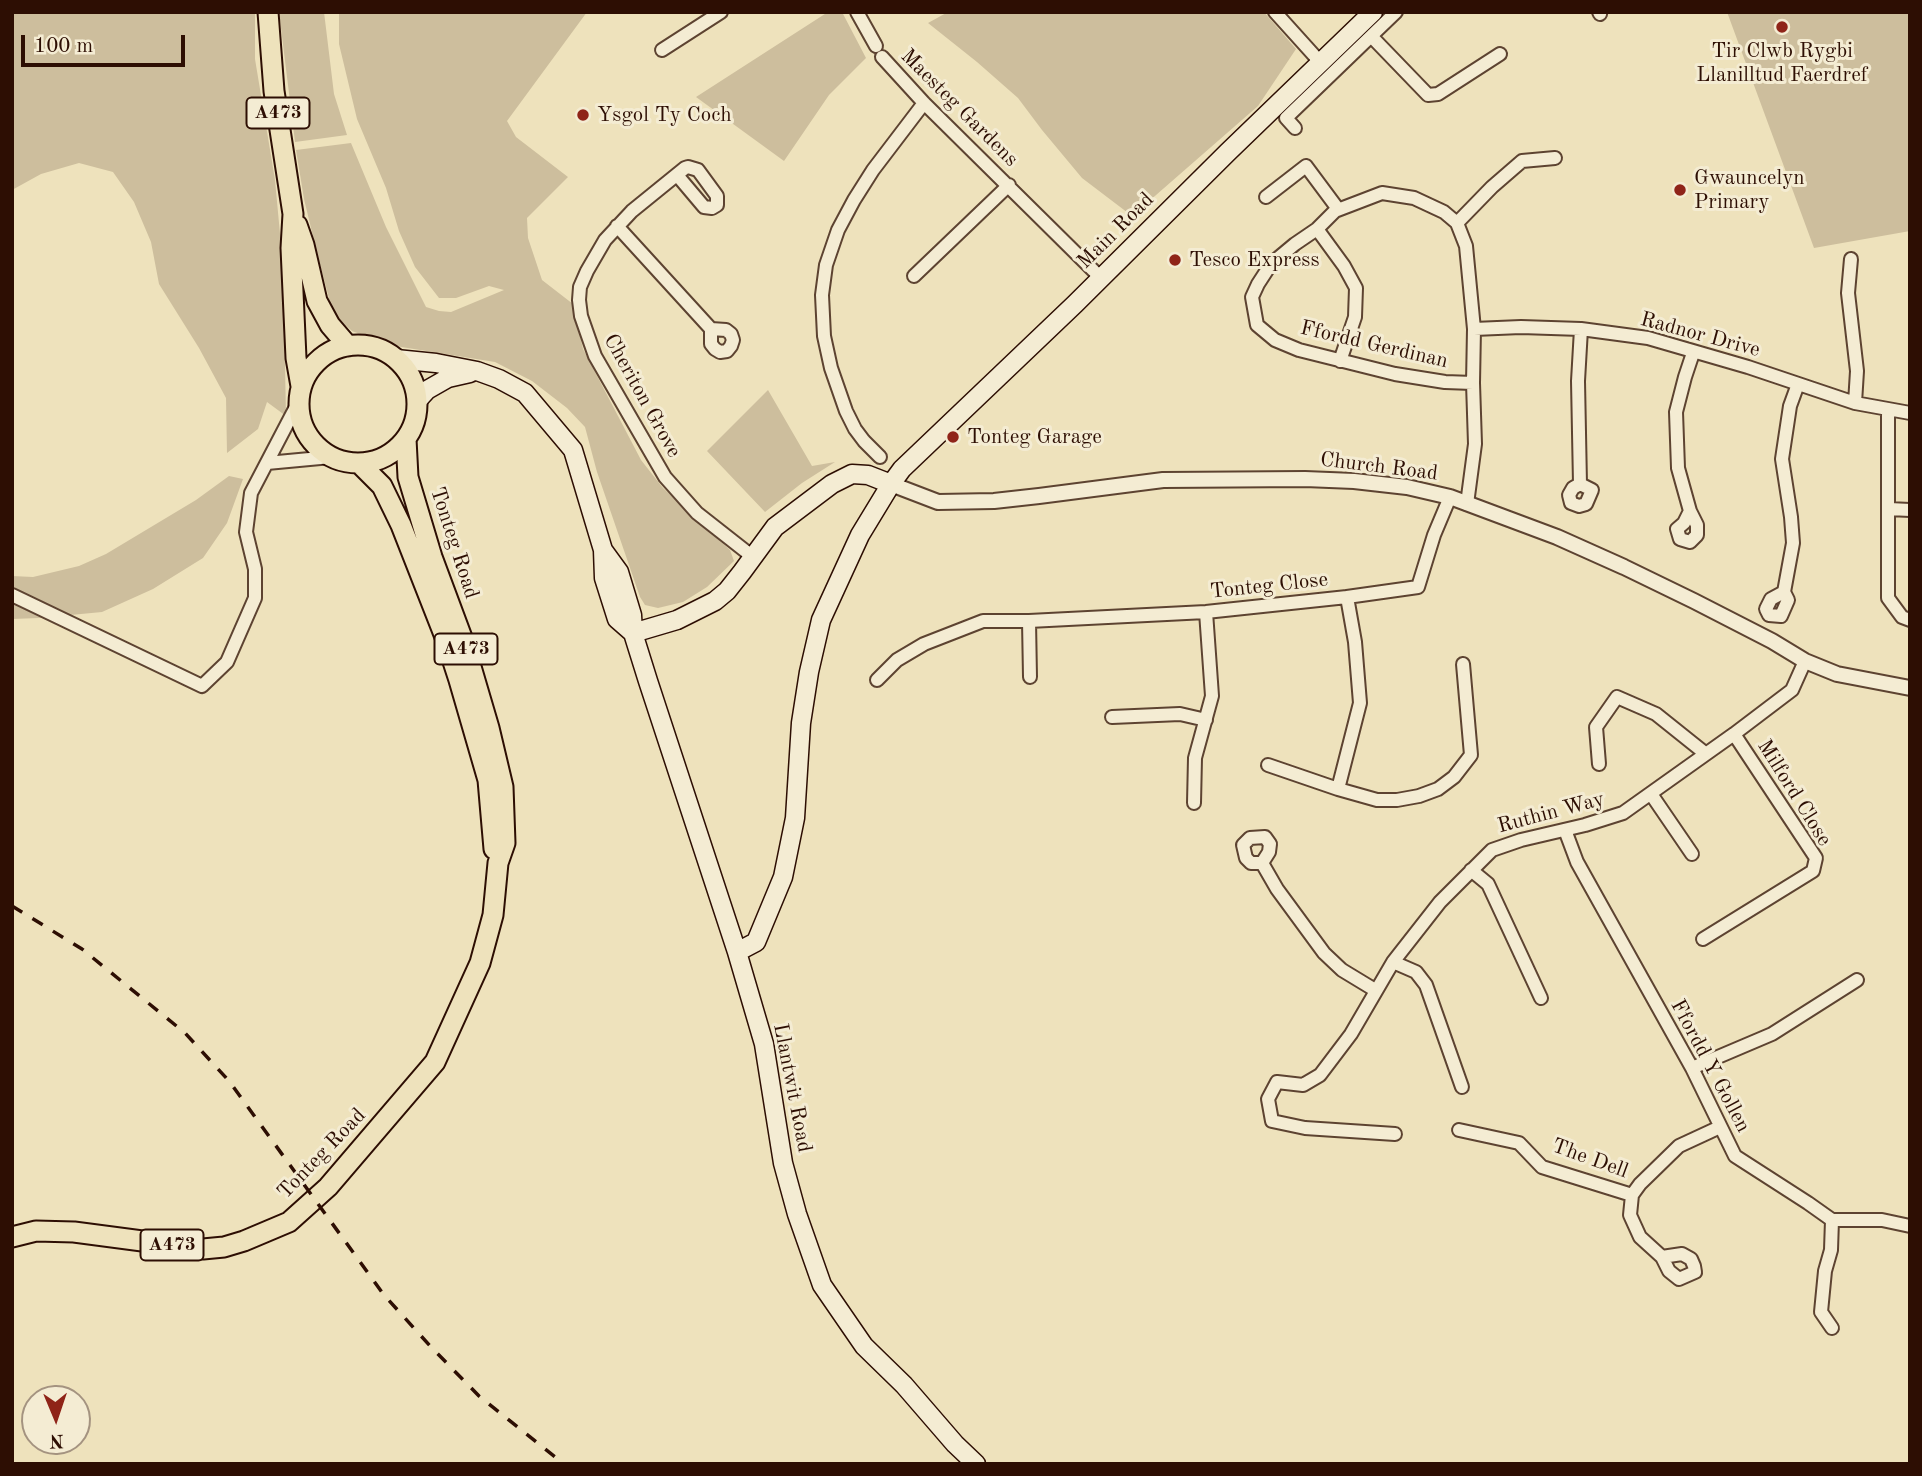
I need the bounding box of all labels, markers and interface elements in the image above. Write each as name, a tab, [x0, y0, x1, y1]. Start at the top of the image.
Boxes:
marker: Tir Clwb Rygbi Llanilltud Faerdref	[1774, 19, 1790, 35]
scale bar	[24, 21, 189, 65]
text: 100 m	[34, 36, 93, 57]
place label: Tir Clwb Rygbi Llanilltud Faerdref	[1696, 38, 1868, 88]
street label: Maesteg Gardens	[895, 44, 1023, 172]
road number: A473	[246, 97, 310, 128]
place label: Ysgol Ty Coch	[597, 102, 732, 128]
marker: Ysgol Ty Coch	[575, 107, 591, 123]
place label: Gwauncelyn Primary	[1694, 165, 1805, 215]
marker: Gwauncelyn Primary	[1672, 182, 1688, 198]
street label: Main Road	[1073, 188, 1159, 274]
place label: Tesco Express	[1189, 247, 1320, 273]
marker: Tesco Express	[1167, 252, 1183, 268]
street label: Radnor Drive	[1637, 307, 1763, 363]
street label: Ffordd Gerdinan	[1298, 316, 1450, 374]
street label: Cheriton Grove	[598, 330, 686, 462]
place label: Tonteg Garage	[967, 424, 1102, 450]
marker: Tonteg Garage	[945, 429, 961, 445]
street label: Church Road	[1319, 447, 1439, 487]
street label: Tonteg Road	[424, 484, 484, 602]
street label: Tonteg Close	[1209, 567, 1329, 605]
road number: A473	[434, 634, 498, 664]
street label: Milford Close	[1751, 735, 1837, 851]
street label: Ruthin Way	[1495, 787, 1607, 839]
street label: Ffordd Y Gollen	[1664, 995, 1756, 1137]
street label: Llantwit Road	[767, 1021, 817, 1155]
street label: Tonteg Road	[273, 1103, 371, 1205]
street label: The Dell	[1548, 1134, 1632, 1184]
road number: A473	[140, 1230, 204, 1260]
north arrow	[21, 1385, 91, 1455]
text: N	[49, 1430, 64, 1449]

